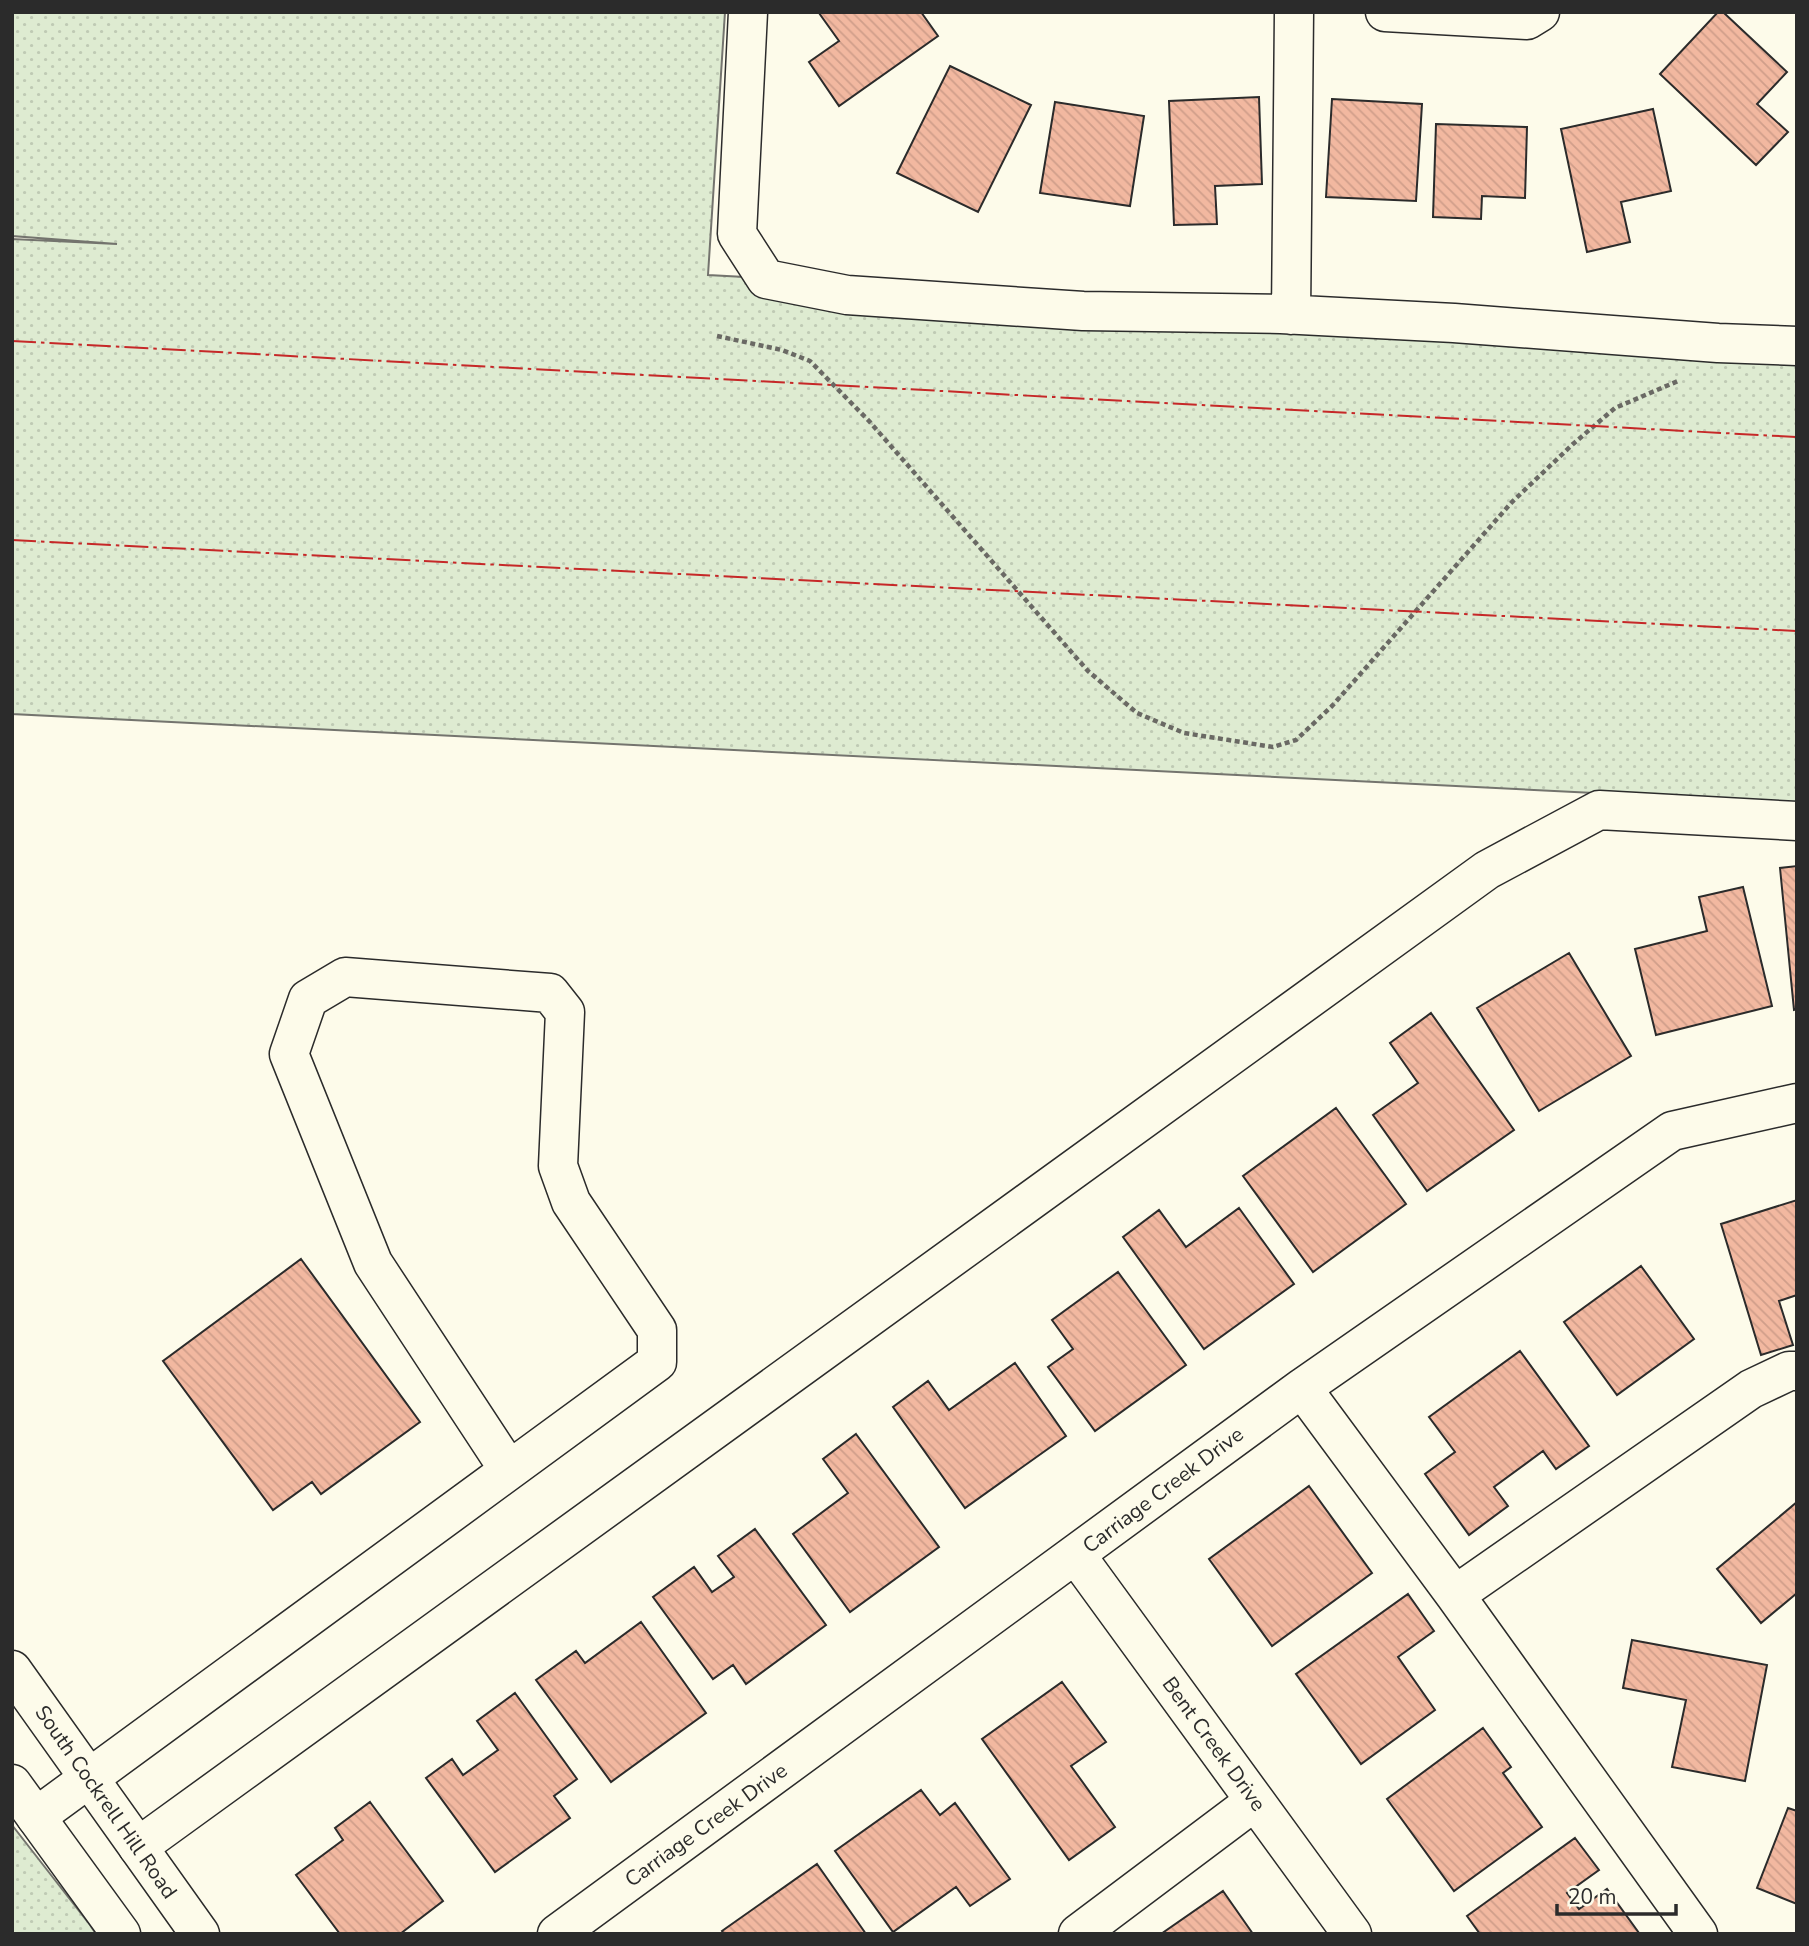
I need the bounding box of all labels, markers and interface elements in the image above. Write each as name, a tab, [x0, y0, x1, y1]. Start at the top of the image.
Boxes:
street label: Carriage Creek Drive	[1077, 1420, 1249, 1560]
street label: Bent Creek Drive	[1156, 1671, 1272, 1817]
street label: South Cockrell Hill Road	[28, 1700, 184, 1904]
street label: Carriage Creek Drive	[619, 1757, 793, 1893]
scale bar	[1557, 1872, 1676, 1916]
text: 20 m	[1568, 1883, 1617, 1911]

